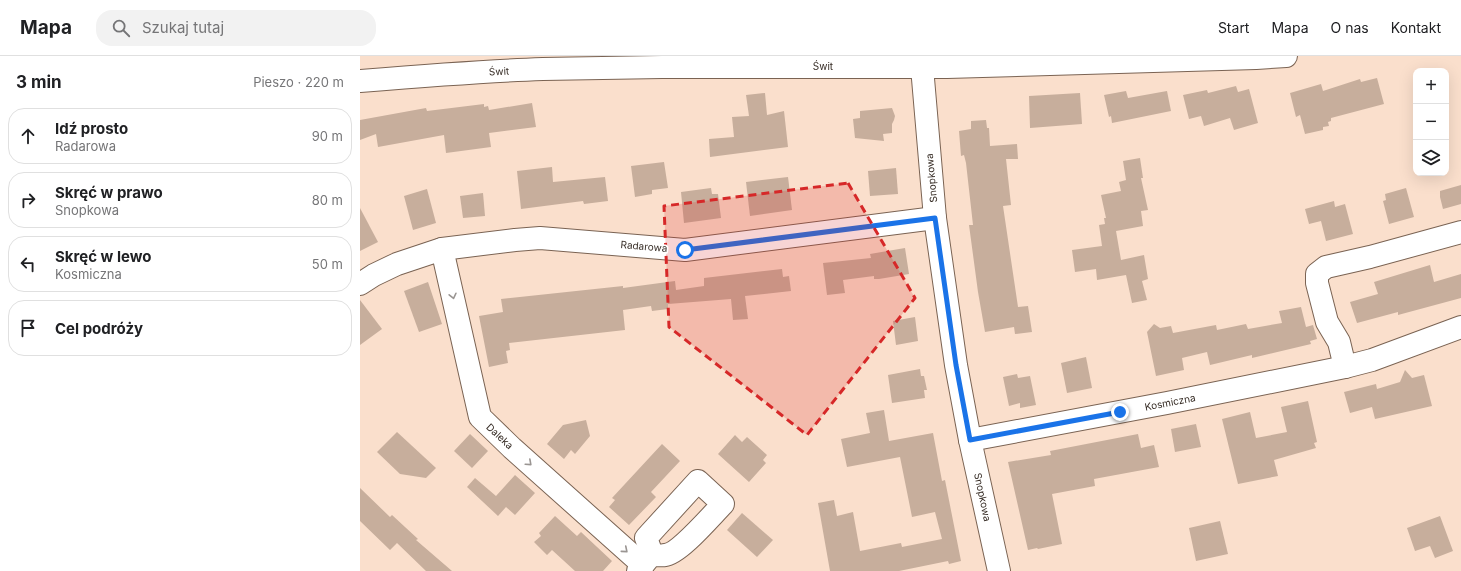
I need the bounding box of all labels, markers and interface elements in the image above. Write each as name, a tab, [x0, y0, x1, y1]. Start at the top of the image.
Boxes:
search box	[96, 10, 376, 46]
text: Mapa	[20, 16, 72, 39]
icon: search	[110, 17, 132, 39]
text: Szukaj tutaj	[142, 18, 224, 37]
text: Start	[1218, 19, 1249, 36]
text: Mapa	[1271, 19, 1309, 36]
text: O nas	[1331, 19, 1369, 36]
text: Kontakt	[1391, 19, 1441, 36]
street label: Świt	[813, 59, 834, 72]
street label: Świt	[488, 63, 510, 78]
map controls	[1413, 68, 1449, 176]
button: +	[1413, 68, 1449, 104]
text: 3 min	[16, 72, 62, 92]
text: Pieszo · 220 m	[253, 74, 344, 90]
button: −	[1413, 104, 1449, 140]
text: Idź prosto	[55, 119, 128, 138]
icon: ahead	[17, 125, 39, 147]
text: 90 m	[312, 128, 343, 144]
text: Radarowa	[55, 138, 116, 154]
button: layers	[1413, 140, 1449, 176]
street label: Snopkowa	[923, 153, 939, 203]
text: Skręć w prawo	[55, 183, 163, 202]
icon: right	[17, 189, 39, 211]
text: 80 m	[312, 192, 343, 208]
text: Snopkowa	[55, 202, 119, 218]
street label: Radarowa	[620, 238, 668, 254]
route start	[676, 241, 694, 259]
text: Skręć w lewo	[55, 247, 151, 266]
icon: left	[17, 253, 39, 275]
text: 50 m	[312, 256, 343, 272]
text: Kosmiczna	[55, 266, 122, 282]
one-way arrow	[448, 293, 457, 300]
icon: arrive	[17, 317, 39, 339]
text: Cel podróży	[55, 319, 143, 338]
street label: Kosmiczna	[1144, 391, 1196, 413]
route end	[1111, 403, 1129, 421]
street label: Daleka	[484, 421, 516, 451]
one-way arrow	[524, 458, 532, 465]
street label: Snopkowa	[972, 472, 994, 522]
one-way arrow	[621, 545, 628, 552]

